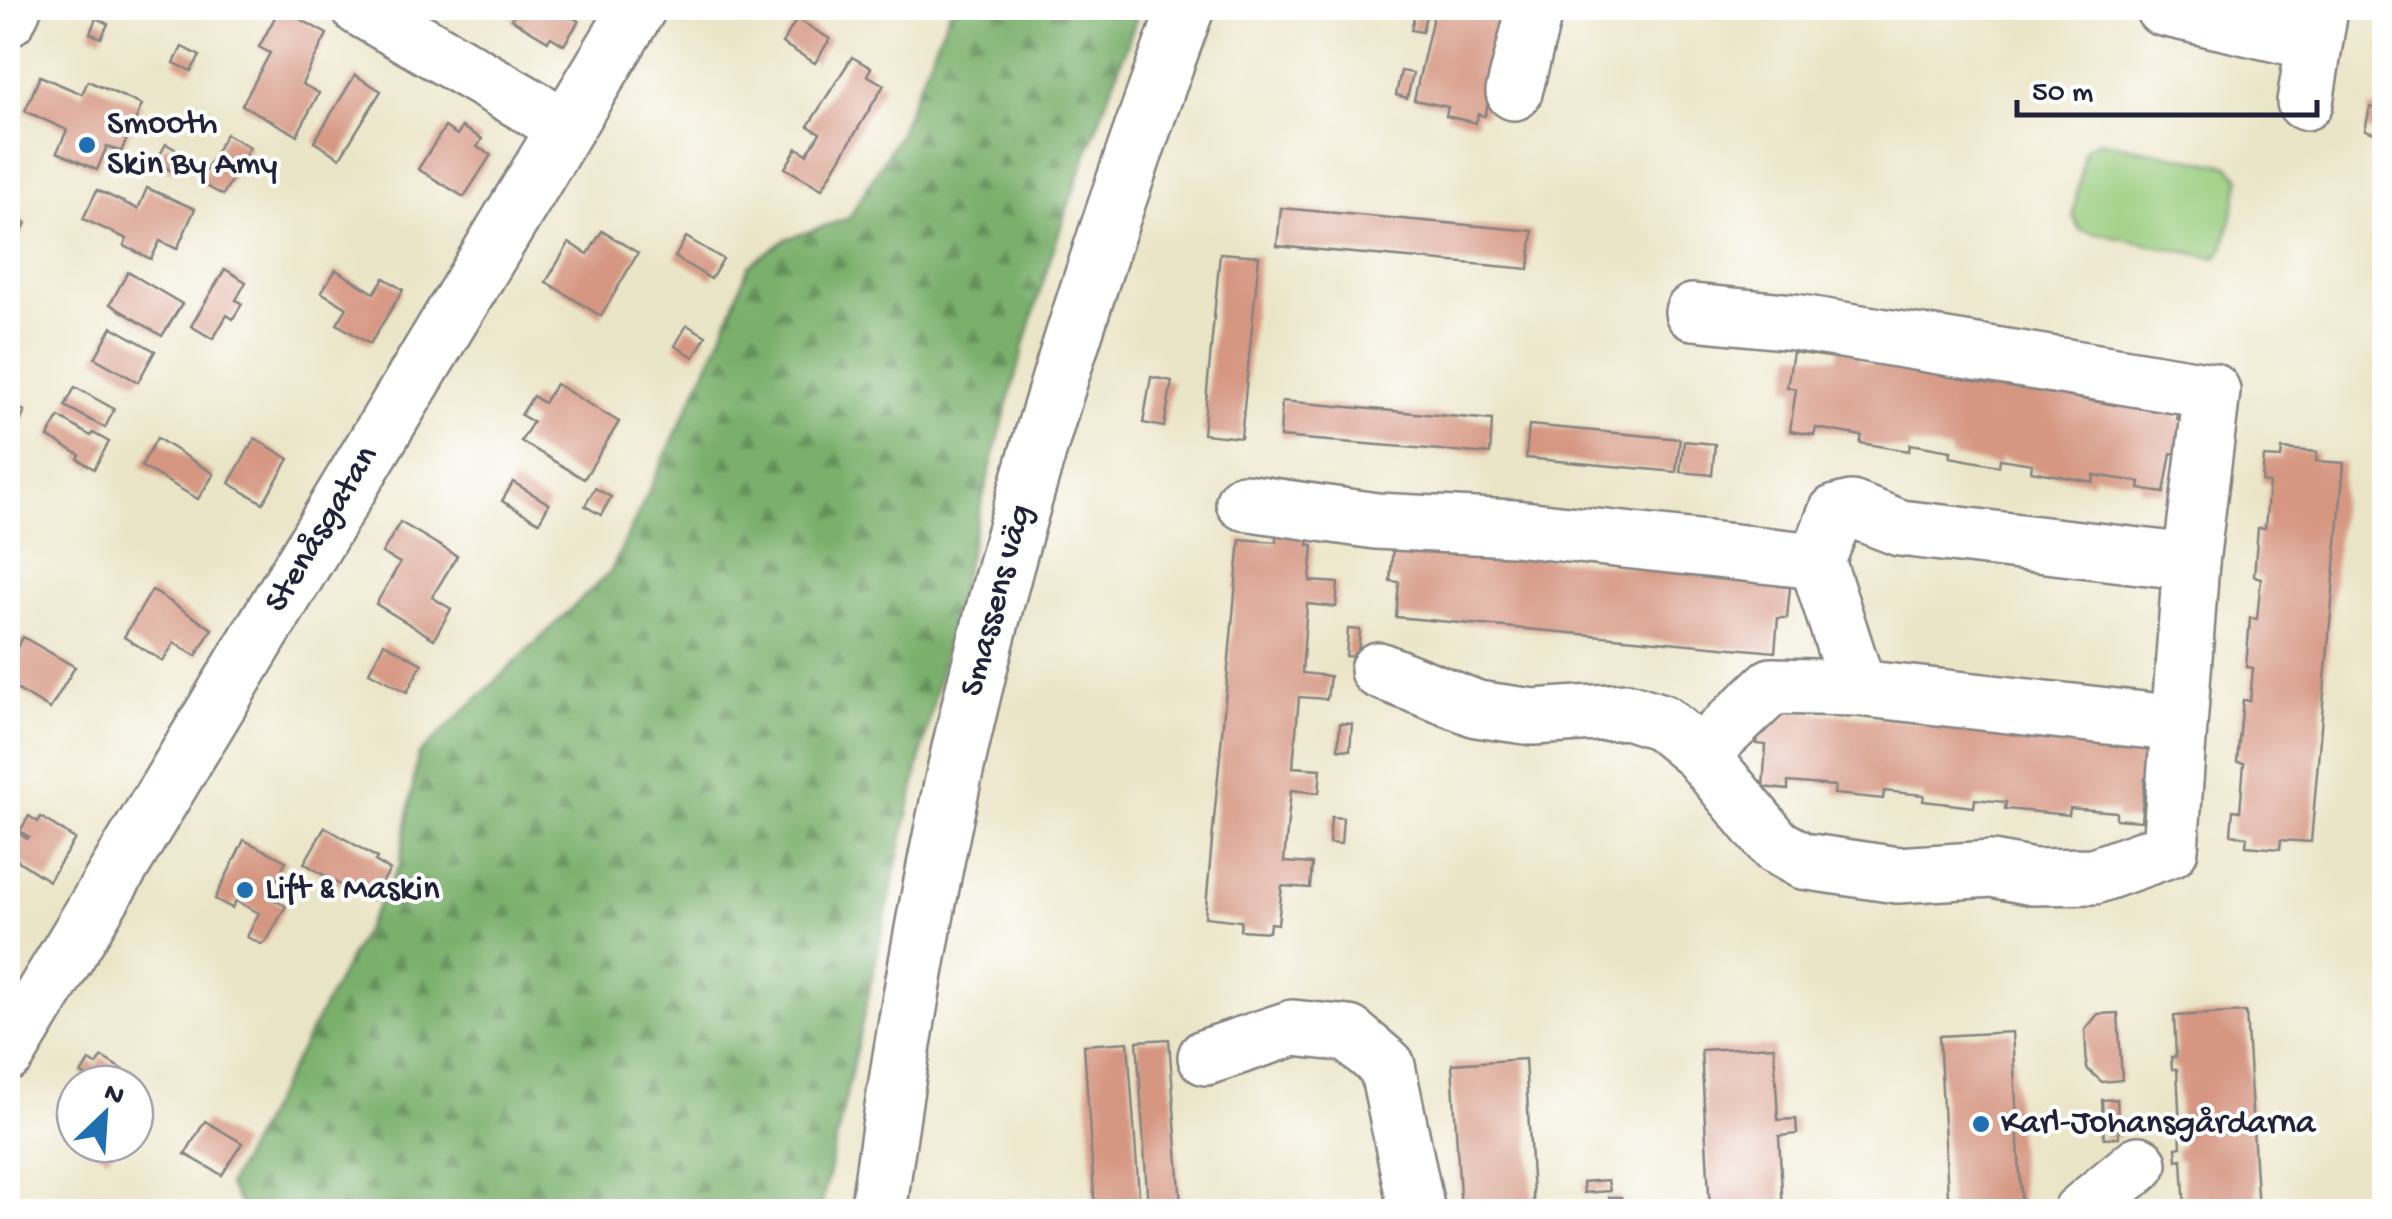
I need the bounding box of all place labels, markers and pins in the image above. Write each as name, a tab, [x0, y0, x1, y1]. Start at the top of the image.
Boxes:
place label: Smooth Skin By Amy	[107, 105, 277, 186]
marker: Smooth Skin By Amy	[76, 134, 98, 156]
place label: Lift & Maskin	[265, 870, 440, 911]
marker: Lift & Maskin	[234, 879, 256, 901]
place label: Karl-Johansgårdarna	[2001, 1104, 2317, 1145]
marker: Karl-Johansgårdarna	[1970, 1113, 1992, 1135]

